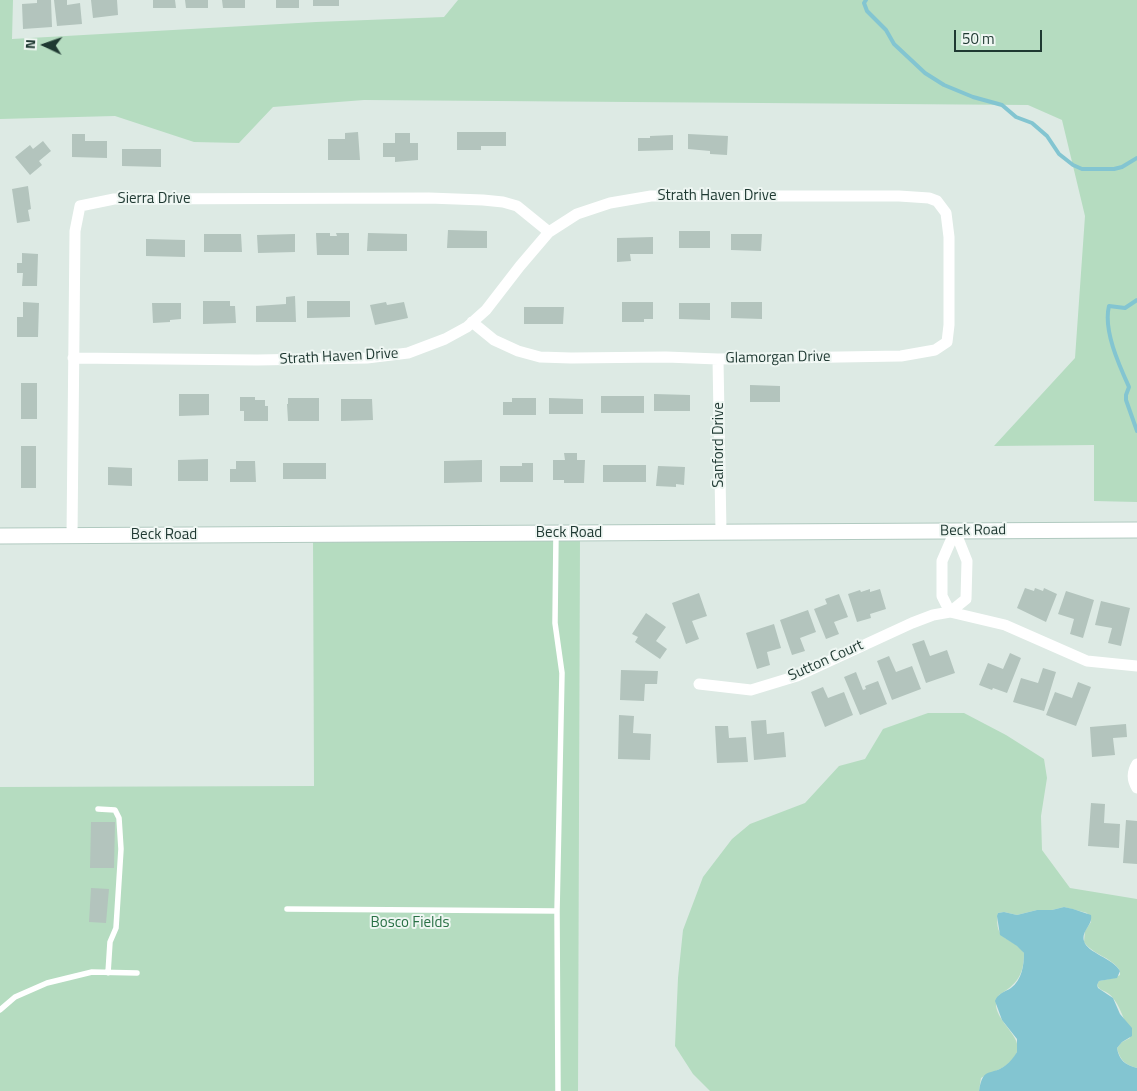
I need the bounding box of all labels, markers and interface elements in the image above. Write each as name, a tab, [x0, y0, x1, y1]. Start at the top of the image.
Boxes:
north arrow	[20, 20, 70, 70]
scale bar	[957, 20, 1044, 52]
text: 50 m	[962, 27, 995, 50]
text: N	[19, 39, 40, 50]
street label: Strath Haven Drive	[658, 187, 776, 205]
street label: Sierra Drive	[118, 190, 190, 208]
street label: Strath Haven Drive	[279, 345, 399, 369]
street label: Glamorgan Drive	[725, 348, 831, 368]
street label: Sanford Drive	[710, 402, 728, 488]
street label: Beck Road	[940, 521, 1006, 541]
street label: Beck Road	[536, 524, 602, 542]
street label: Beck Road	[131, 526, 197, 544]
street label: Sutton Court	[786, 636, 866, 686]
park label: Bosco Fields	[371, 914, 449, 932]

